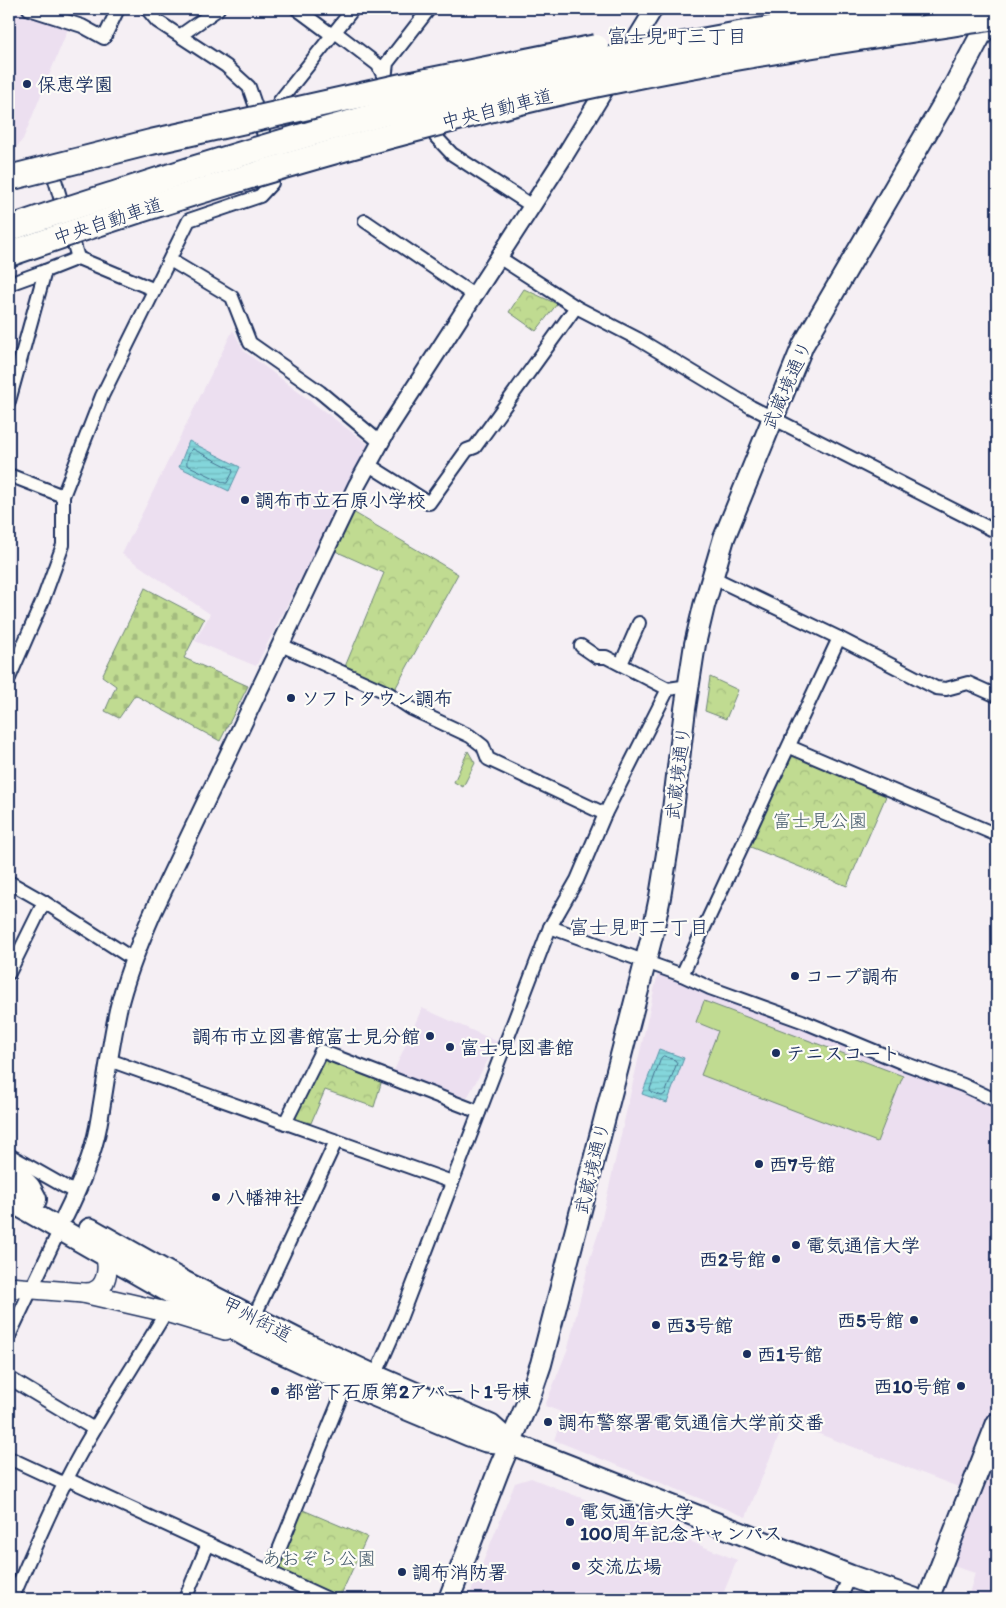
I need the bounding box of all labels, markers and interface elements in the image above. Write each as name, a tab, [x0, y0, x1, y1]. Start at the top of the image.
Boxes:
district label: 富士見町三丁目	[607, 24, 747, 48]
place label: 保恵学園	[37, 73, 113, 96]
marker: 保恵学園	[21, 78, 33, 90]
street label: 中央自動車道	[439, 84, 555, 134]
street label: 中央自動車道	[50, 192, 166, 250]
street label: 武蔵境通り	[757, 337, 817, 433]
place label: 調布市立石原小学校	[255, 489, 426, 512]
marker: 調布市立石原小学校	[239, 494, 251, 506]
place label: ソフトタウン調布	[301, 687, 453, 710]
marker: ソフトタウン調布	[285, 692, 297, 704]
street label: 武蔵境通り	[661, 724, 695, 822]
park label: 富士見公園	[772, 809, 868, 832]
district label: 富士見町二丁目	[569, 915, 709, 939]
place label: コープ調布	[805, 965, 899, 988]
marker: コープ調布	[789, 970, 801, 982]
place label: 調布市立図書館富士見分館	[192, 1025, 420, 1048]
marker: 調布市立図書館富士見分館	[424, 1030, 436, 1042]
place label: 富士見図書館	[460, 1036, 574, 1059]
marker: 富士見図書館	[444, 1041, 456, 1053]
place label: テニスコート	[786, 1042, 900, 1065]
marker: テニスコート	[770, 1047, 782, 1059]
street label: 武蔵境通り	[569, 1119, 615, 1217]
place label: 西7号館	[769, 1153, 835, 1176]
marker: 西7号館	[753, 1158, 765, 1170]
place label: 八幡神社	[226, 1186, 302, 1209]
marker: 八幡神社	[210, 1191, 222, 1203]
place label: 電気通信大学	[806, 1234, 920, 1257]
marker: 電気通信大学	[790, 1239, 802, 1251]
place label: 西2号館	[699, 1248, 766, 1271]
marker: 西2号館	[770, 1253, 782, 1265]
street label: 甲州街道	[218, 1291, 296, 1347]
place label: 西5号館	[837, 1309, 904, 1332]
place label: 西3号館	[666, 1314, 733, 1337]
marker: 西5号館	[908, 1314, 920, 1326]
marker: 西3号館	[650, 1319, 662, 1331]
place label: 西1号館	[757, 1343, 823, 1366]
marker: 西1号館	[741, 1348, 753, 1360]
place label: 西10号館	[873, 1375, 951, 1398]
place label: 都営下石原第2アパート1号棟	[285, 1380, 531, 1403]
marker: 西10号館	[955, 1380, 967, 1392]
marker: 都営下石原第2アパート1号棟	[269, 1385, 281, 1397]
place label: 調布警察署電気通信大学前交番	[558, 1411, 824, 1434]
marker: 調布警察署電気通信大学前交番	[542, 1416, 554, 1428]
place label: 電気通信大学 100周年記念キャンパス	[580, 1500, 782, 1545]
marker: 電気通信大学 100周年記念キャンパス	[564, 1516, 576, 1528]
park label: あおぞら公園	[262, 1547, 376, 1570]
place label: 交流広場	[586, 1555, 662, 1578]
marker: 交流広場	[570, 1560, 582, 1572]
place label: 調布消防署	[412, 1561, 507, 1584]
marker: 調布消防署	[396, 1566, 408, 1578]

